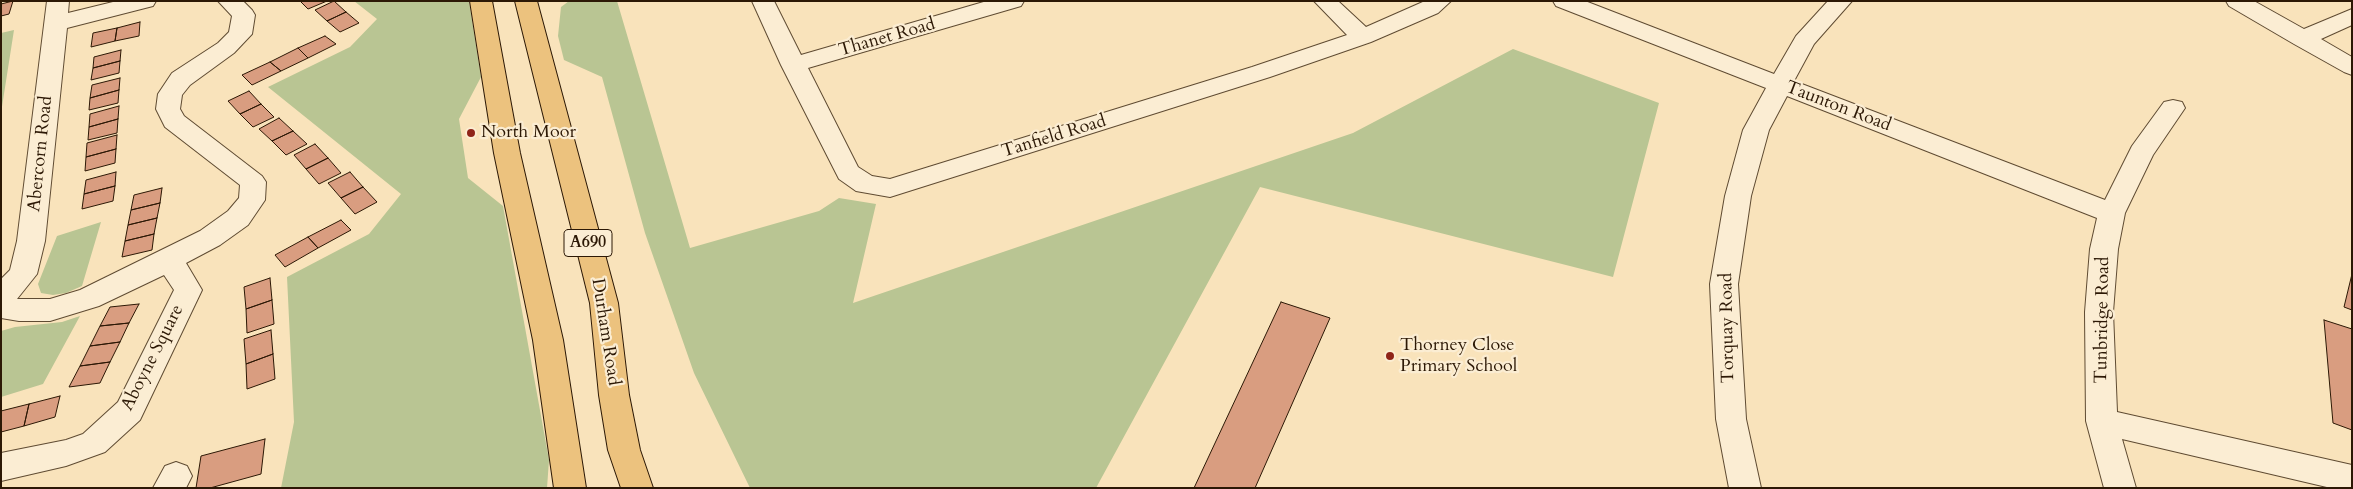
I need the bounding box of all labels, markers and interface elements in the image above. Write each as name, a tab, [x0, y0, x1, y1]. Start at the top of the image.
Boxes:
street label: Thanet Road	[836, 14, 938, 62]
street label: Taunton Road	[1782, 77, 1894, 137]
street label: Abercorn Road	[24, 95, 58, 213]
street label: Tanfield Road	[999, 111, 1109, 163]
place label: North Moor	[481, 122, 576, 144]
marker: North Moor	[465, 127, 477, 139]
road number: A690	[564, 230, 612, 256]
street label: Tunbridge Road	[2091, 256, 2115, 384]
street label: Torquay Road	[1716, 272, 1740, 384]
street label: Durham Road	[586, 277, 624, 387]
street label: Aboyne Square	[117, 301, 189, 415]
place label: Thorney Close Primary School	[1400, 335, 1517, 378]
marker: Thorney Close Primary School	[1384, 350, 1396, 362]

